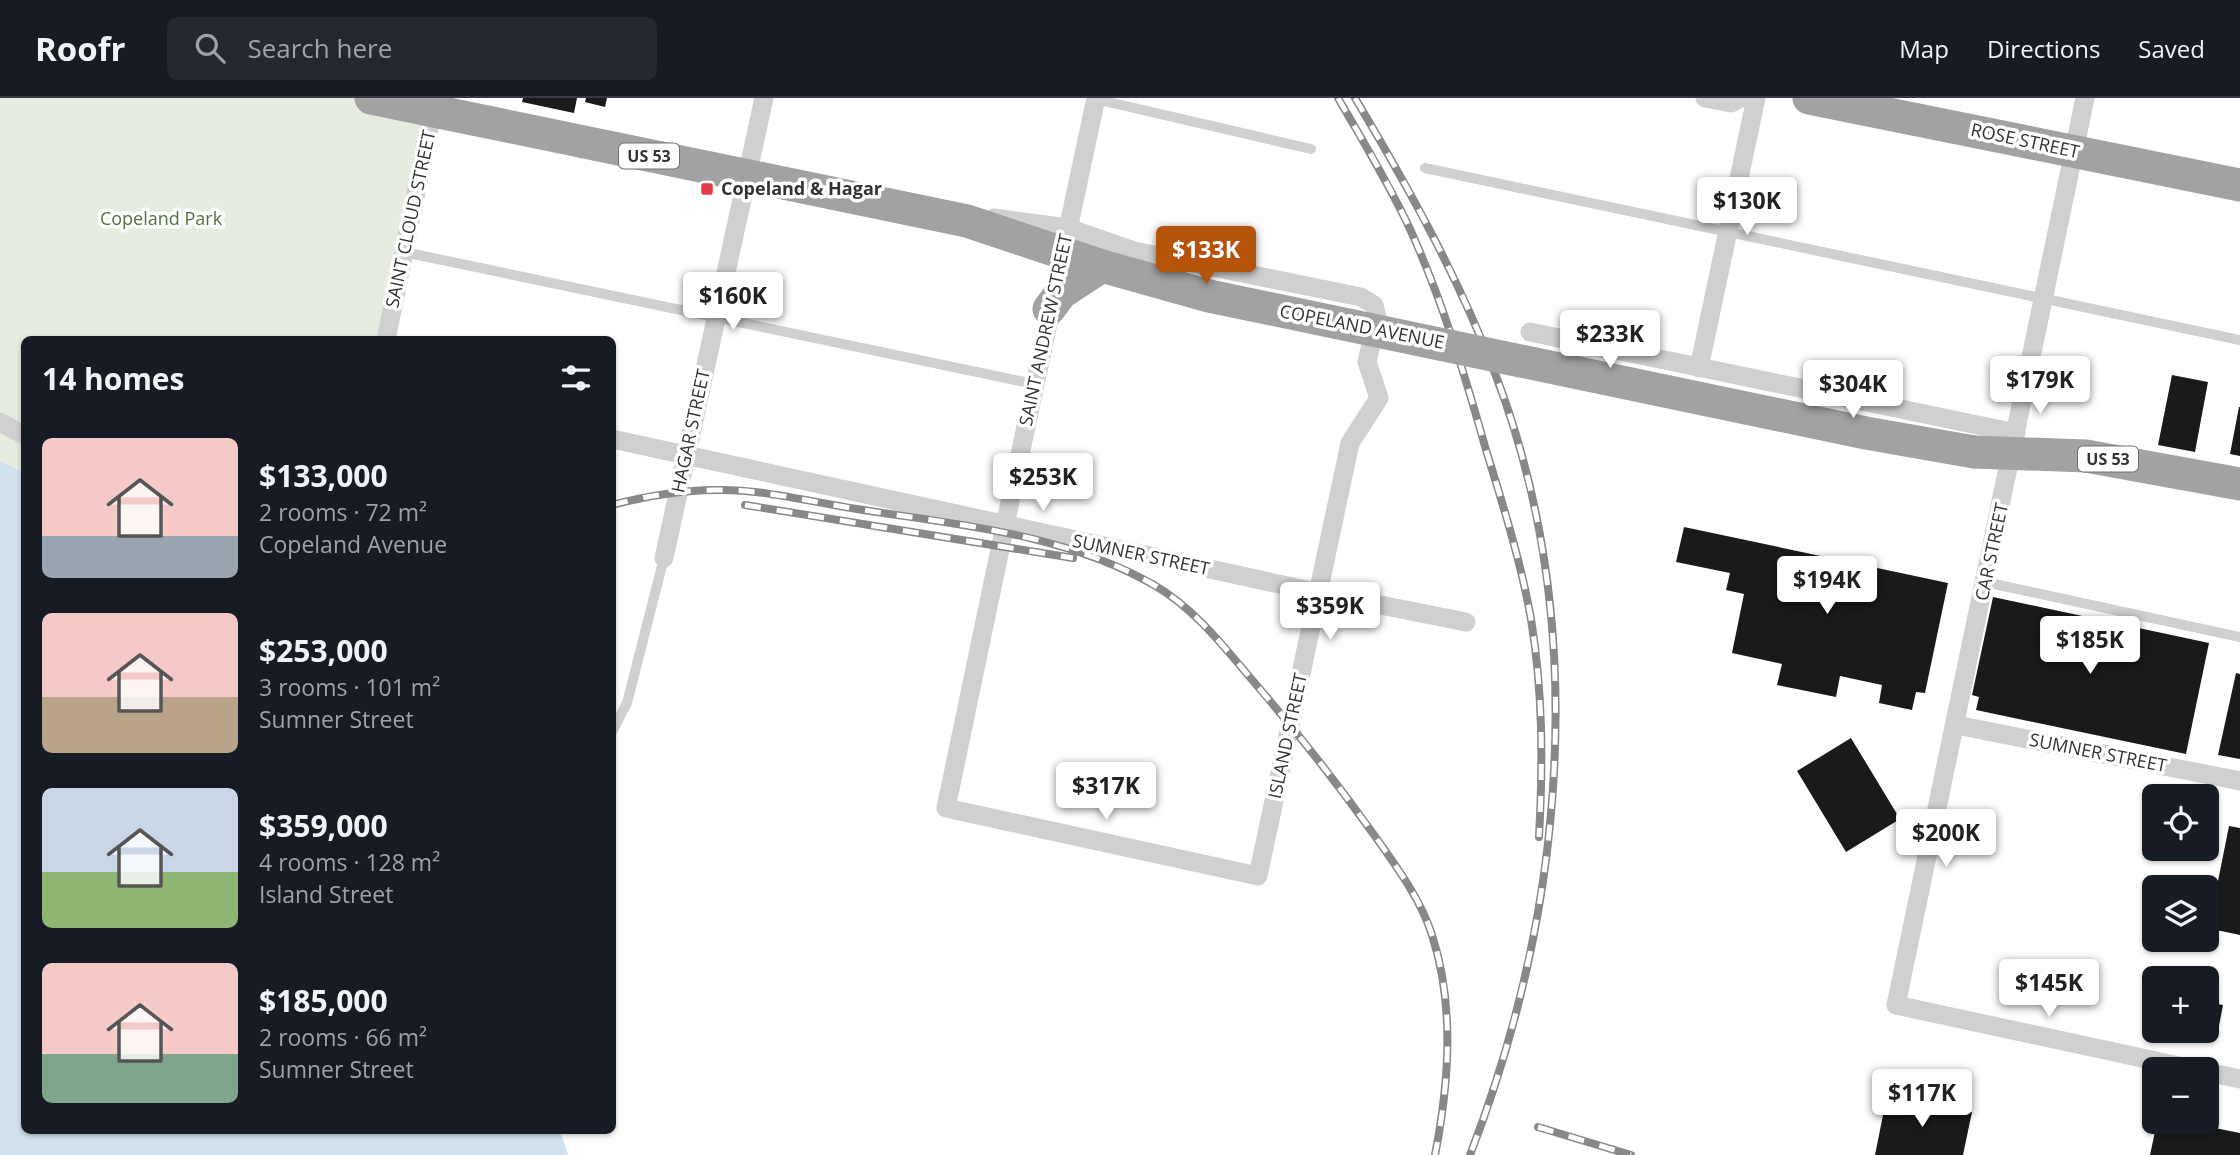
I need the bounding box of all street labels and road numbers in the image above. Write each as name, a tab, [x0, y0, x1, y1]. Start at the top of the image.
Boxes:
street label: ROSE STREET	[1969, 117, 2082, 163]
street label: SAINT CLOUD STREET	[379, 128, 441, 310]
road number: US 53	[619, 144, 679, 169]
street label: SAINT ANDREW STREET	[1013, 232, 1077, 428]
street label: COPELAND AVENUE	[1278, 298, 1446, 354]
street label: HAGAR STREET	[665, 367, 715, 495]
road number: US 53	[2078, 446, 2138, 472]
street label: CAR STREET	[1969, 501, 2013, 603]
street label: SUMNER STREET	[1071, 528, 1212, 580]
street label: ISLAND STREET	[1262, 671, 1312, 801]
street label: SUMNER STREET	[2028, 727, 2169, 777]

